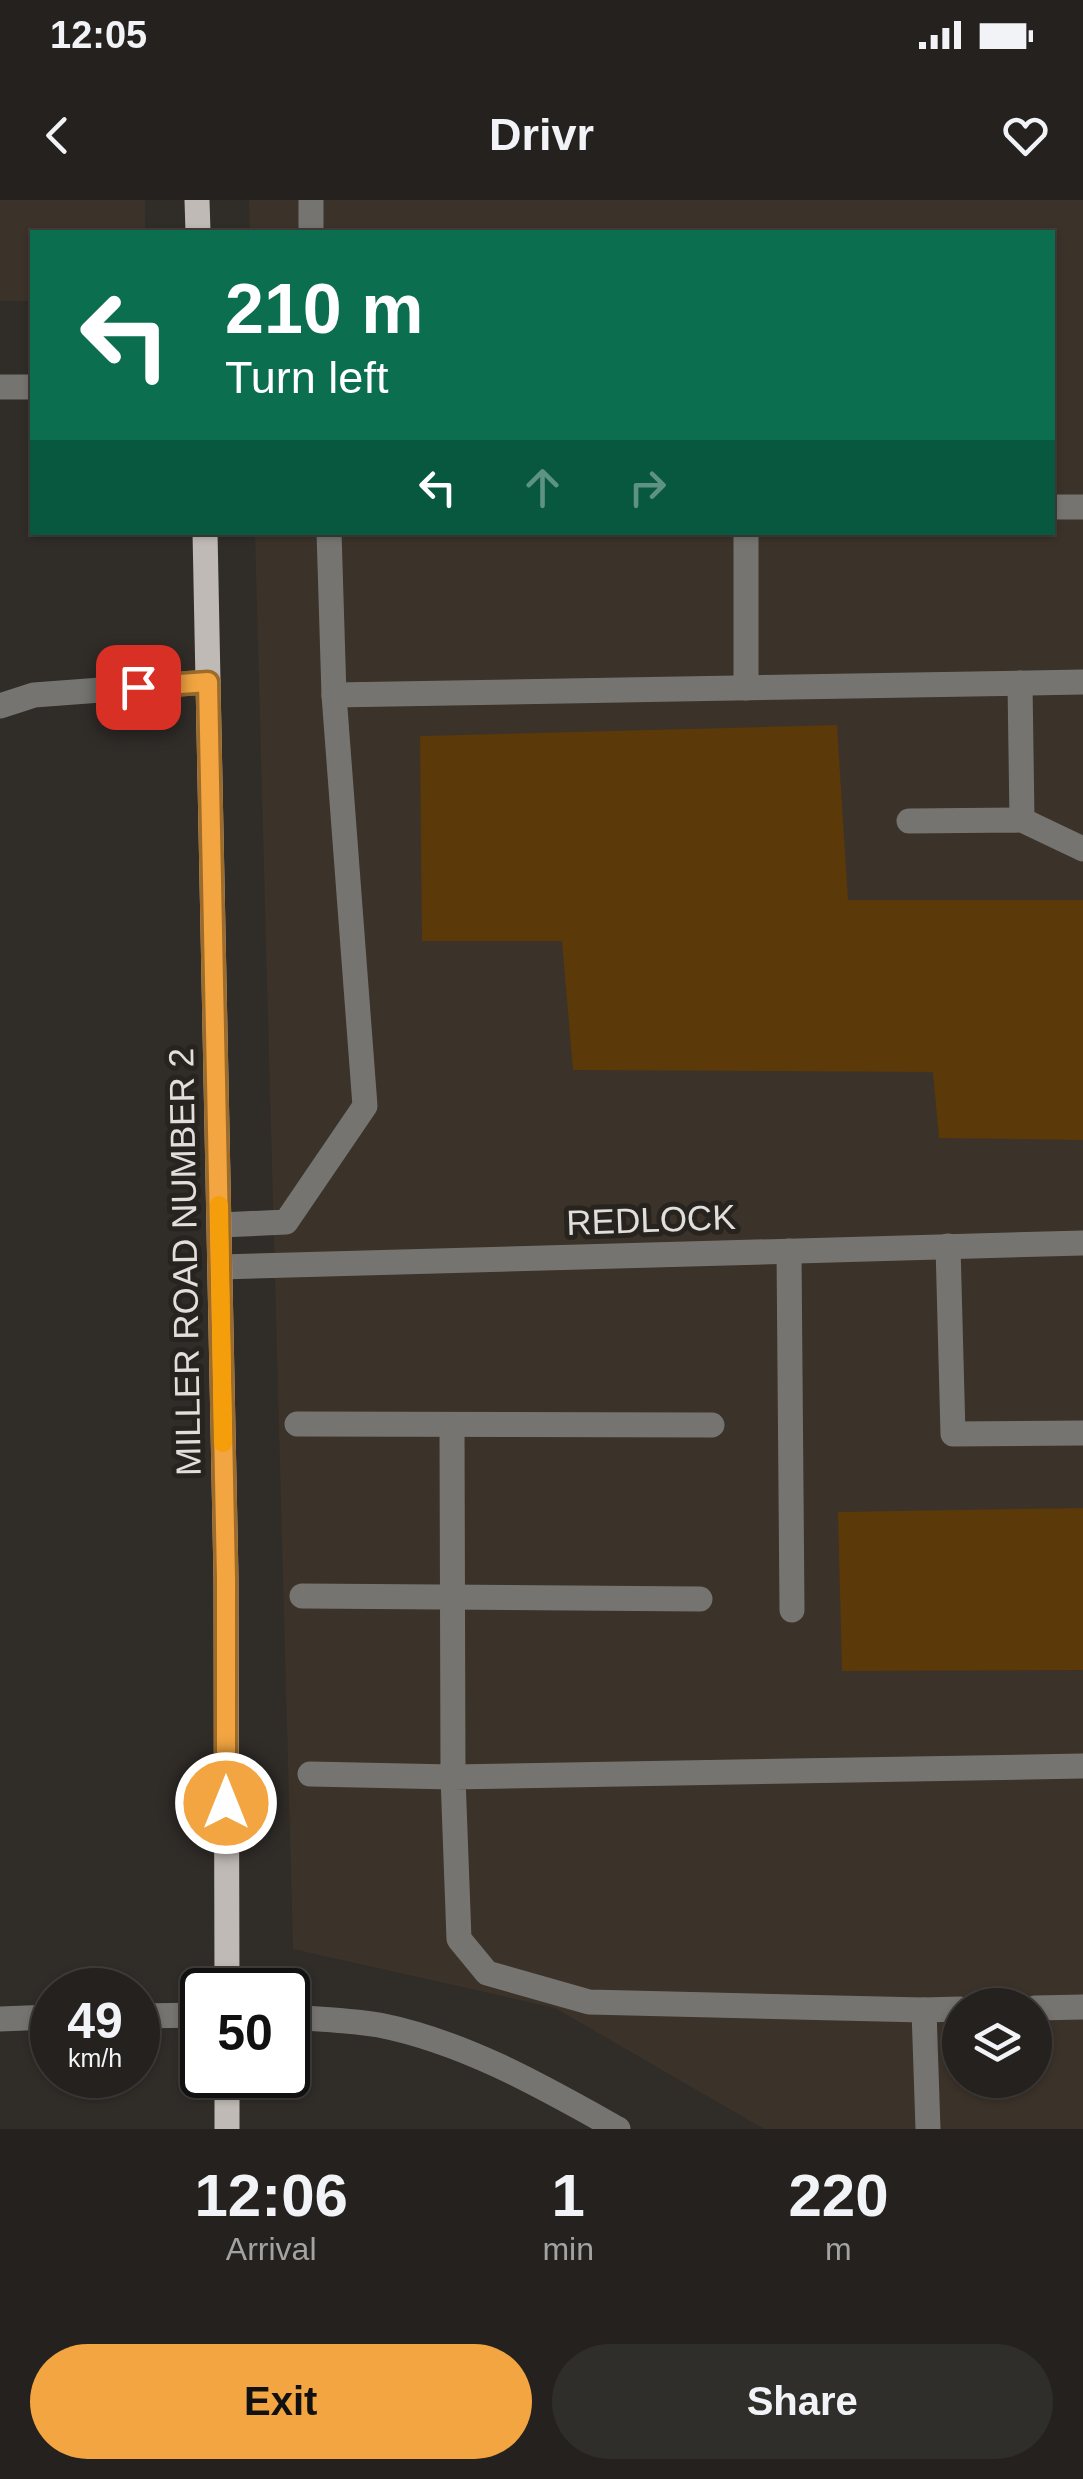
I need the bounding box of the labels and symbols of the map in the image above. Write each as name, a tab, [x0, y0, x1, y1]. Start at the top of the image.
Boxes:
pin	[96, 645, 181, 730]
street label: MILLER ROAD NUMBER 2	[161, 1048, 208, 1476]
street label: REDLOCK	[566, 1197, 736, 1242]
position arrow	[174, 1751, 278, 1855]
speed limit sign: 50	[180, 1968, 310, 2098]

